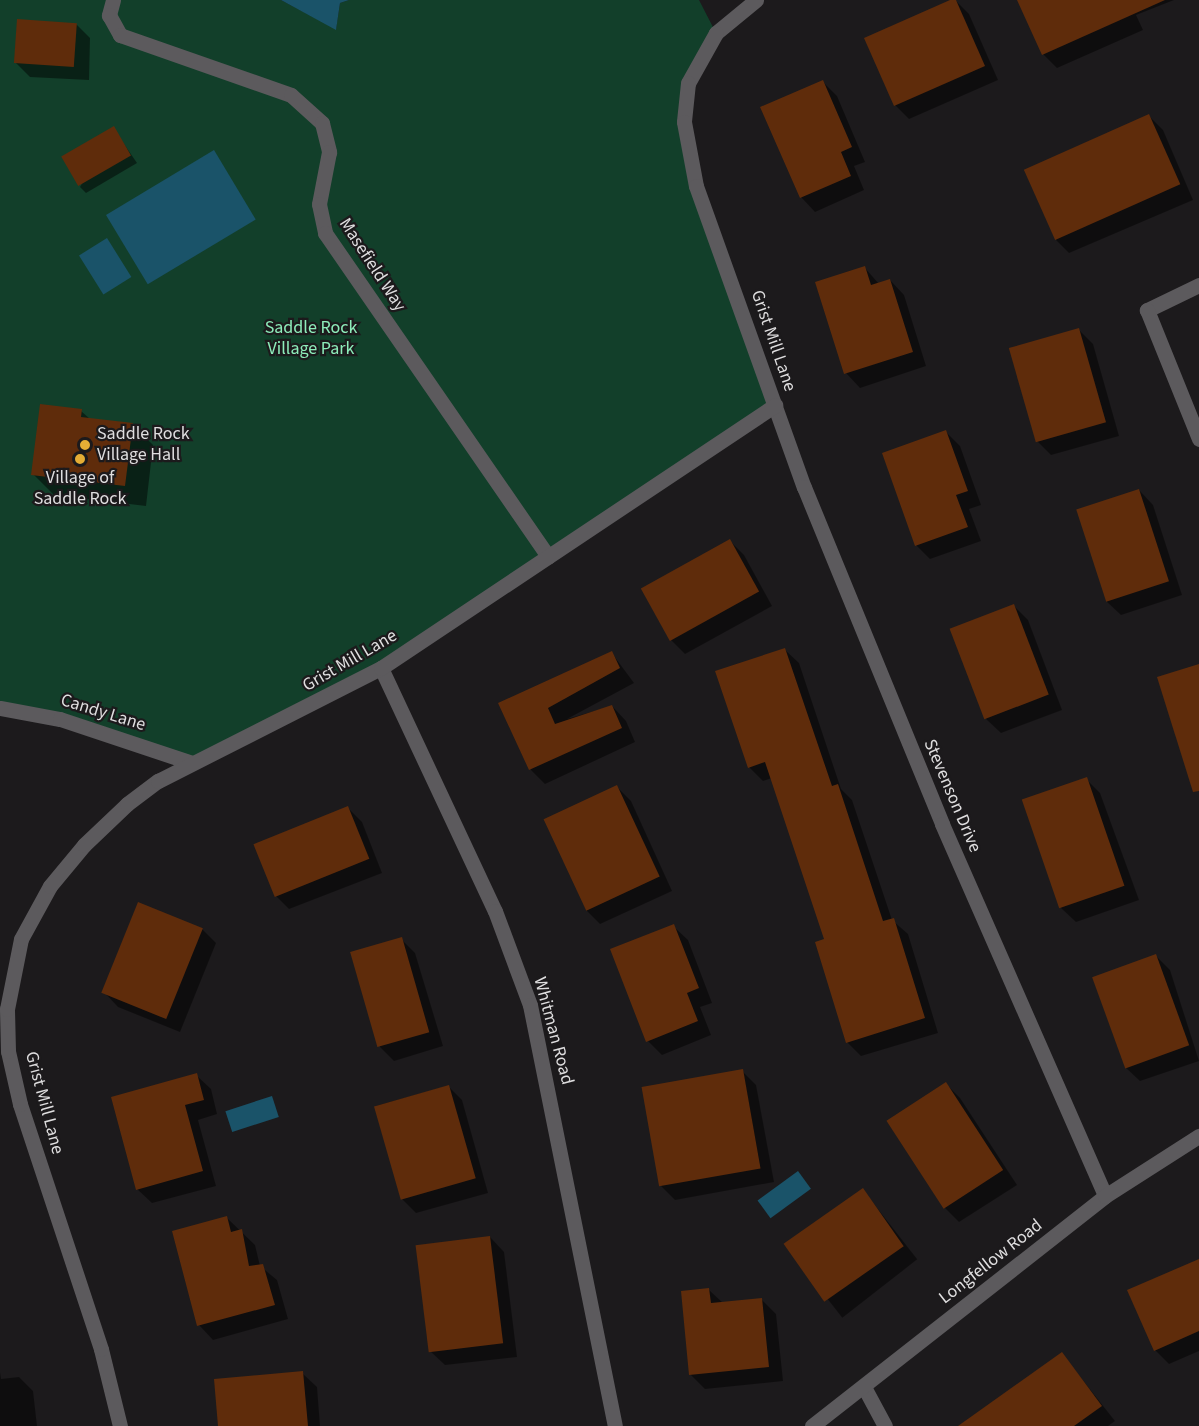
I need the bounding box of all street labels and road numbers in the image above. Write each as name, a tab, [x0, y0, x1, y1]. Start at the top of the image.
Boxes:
street label: Masefield Way	[334, 214, 410, 316]
street label: Grist Mill Lane	[746, 288, 800, 394]
street label: Grist Mill Lane	[299, 625, 401, 697]
street label: Candy Lane	[58, 690, 148, 736]
street label: Stevenson Drive	[918, 736, 986, 856]
street label: Whitman Road	[528, 975, 578, 1087]
street label: Grist Mill Lane	[20, 1049, 68, 1157]
street label: Longfellow Road	[935, 1215, 1047, 1309]

